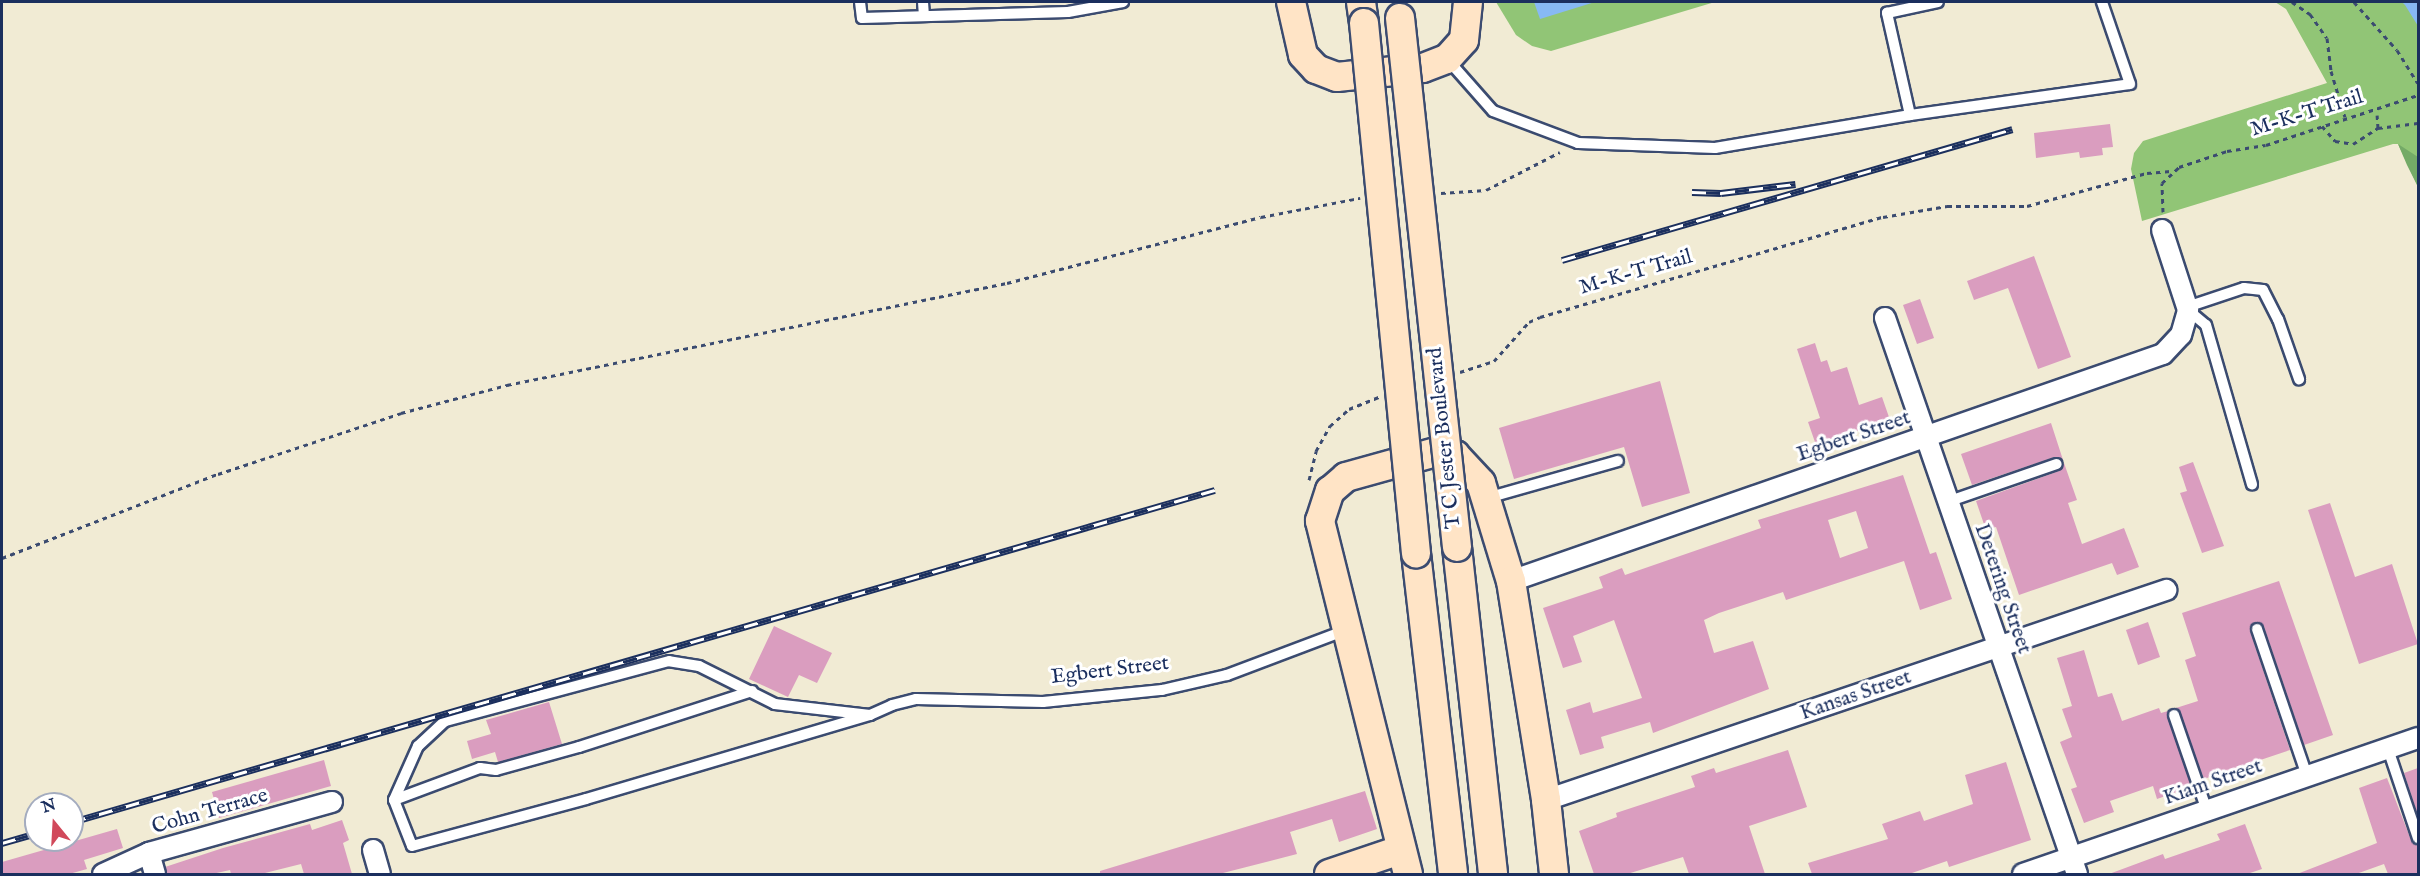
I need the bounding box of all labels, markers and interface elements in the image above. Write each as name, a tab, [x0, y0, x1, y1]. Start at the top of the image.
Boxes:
street label: M-K-T Trail	[2248, 85, 2366, 143]
street label: M-K-T Trail	[1577, 245, 1695, 301]
street label: T C Jester Boulevard	[1423, 346, 1467, 530]
street label: Egbert Street	[1794, 406, 1914, 468]
street label: Detering Street	[1968, 521, 2036, 657]
street label: Egbert Street	[1050, 651, 1170, 691]
street label: Kansas Street	[1797, 665, 1915, 727]
street label: Kiam Street	[2160, 754, 2266, 812]
street label: Cohn Terrace	[149, 783, 271, 841]
north arrow	[24, 792, 84, 852]
text: N	[39, 795, 59, 818]

